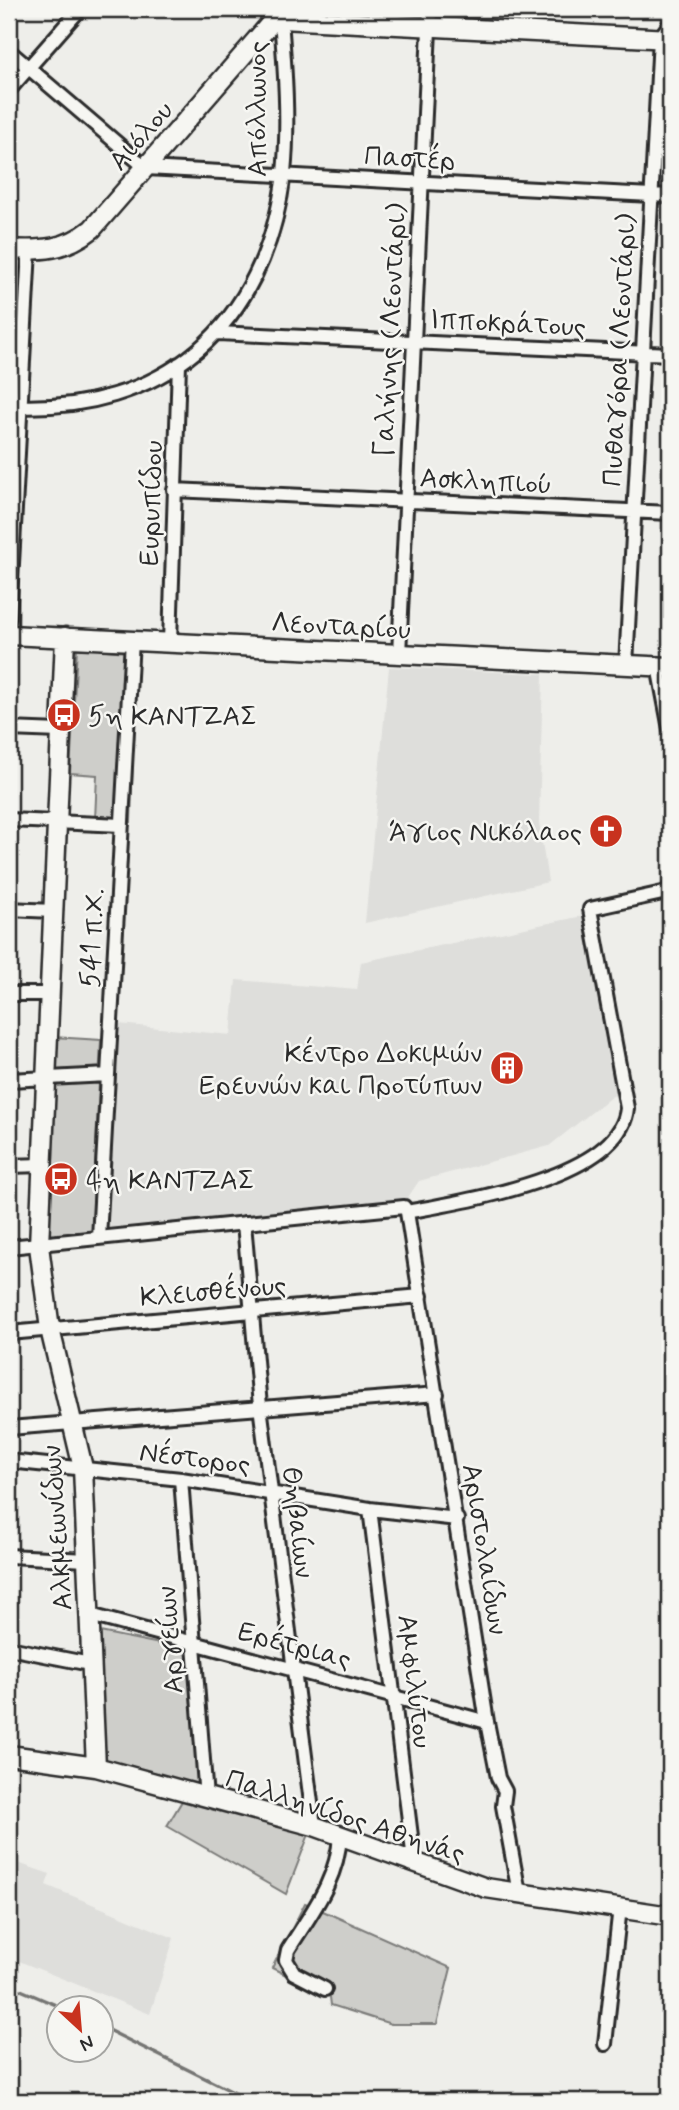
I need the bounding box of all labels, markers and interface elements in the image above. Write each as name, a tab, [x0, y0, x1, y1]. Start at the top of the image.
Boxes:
street label: Απόλλωνος	[240, 41, 277, 177]
street label: Αιόλου	[101, 94, 183, 180]
street label: Παστέρ	[363, 139, 457, 180]
street label: Γαλήνης (Λεοντάρι)	[366, 202, 417, 458]
street label: Πυθαγόρα (Λεοντάρι)	[595, 213, 646, 487]
street label: Ιπποκράτους	[429, 302, 587, 347]
street label: Ευρυπίδου	[132, 440, 173, 567]
street label: Ασκληπιού	[419, 461, 553, 504]
street label: Λεονταρίου	[270, 605, 412, 650]
bus stop icon: 5η ΚΑΝΤΖΑΣ	[45, 696, 83, 734]
place label: 5η ΚΑΝΤΖΑΣ	[88, 699, 257, 736]
church icon: Άγιος Νικόλαος	[587, 812, 625, 850]
place label: Άγιος Νικόλαος	[389, 815, 582, 852]
street label: 541 π.Χ.	[72, 887, 115, 989]
place label: Κέντρο Δοκιμών Ερευνών και Προτύπων	[199, 1036, 482, 1105]
building icon: Κέντρο Δοκιμών Ερευνών και Προτύπων	[488, 1049, 526, 1087]
bus stop icon: 4η ΚΑΝΤΖΑΣ	[42, 1160, 80, 1198]
place label: 4η ΚΑΝΤΖΑΣ	[86, 1163, 255, 1200]
street label: Κλεισθένους	[139, 1268, 288, 1317]
street label: Νέστορος	[137, 1434, 252, 1485]
street label: Αλκμεωνίδων	[34, 1444, 83, 1612]
street label: Αριστολαίδων	[452, 1461, 515, 1638]
street label: Θηβαίων	[271, 1464, 322, 1580]
street label: Αργείων	[149, 1585, 194, 1695]
street label: Αμφιλύτου	[387, 1612, 440, 1750]
street label: Ερέτριας	[234, 1614, 355, 1679]
street label: Παλληνίδος Αθηνάς	[221, 1761, 470, 1874]
north arrow	[46, 1994, 116, 2064]
text: N	[76, 2029, 98, 2057]

